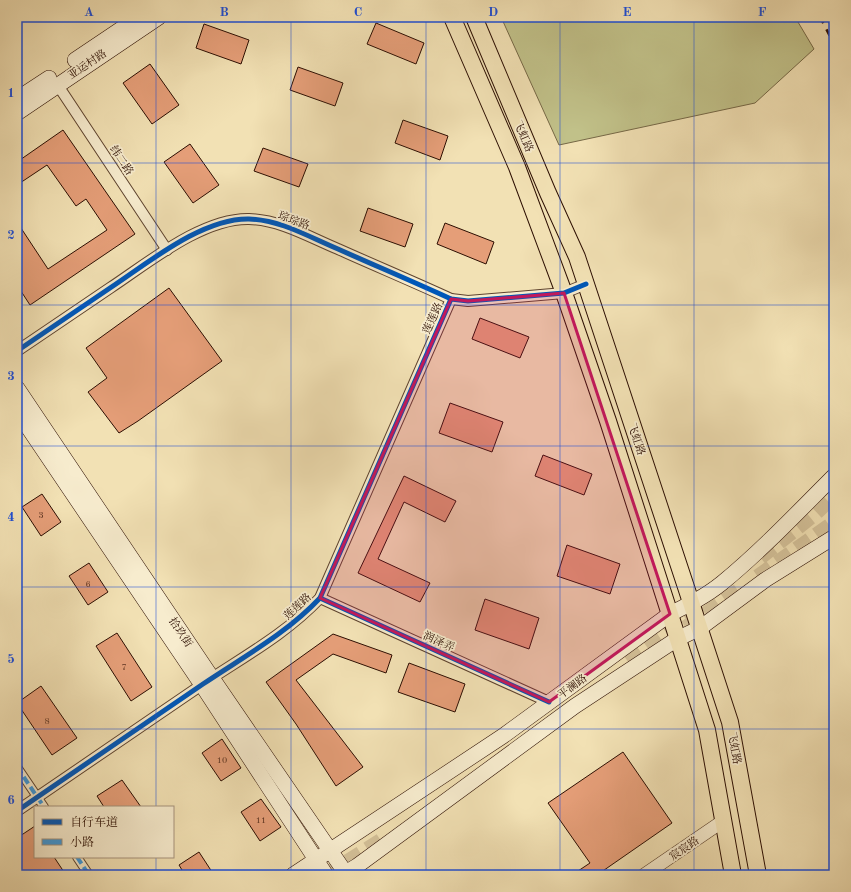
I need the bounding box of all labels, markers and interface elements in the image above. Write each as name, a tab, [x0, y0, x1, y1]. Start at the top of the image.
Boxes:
text: A	[84, 6, 94, 19]
text: B	[219, 6, 229, 19]
text: C	[354, 6, 362, 19]
text: D	[488, 6, 498, 19]
text: E	[623, 6, 632, 19]
text: F	[758, 6, 767, 19]
street label: 亚运村路	[65, 47, 109, 82]
text: 1	[7, 87, 15, 100]
street label: 飞虹路	[511, 118, 536, 154]
street label: 纬二路	[107, 143, 136, 178]
street label: 琮琮路	[276, 209, 312, 232]
text: 2	[7, 229, 15, 242]
street label: 莲莲路	[420, 300, 445, 336]
text: 3	[7, 370, 15, 383]
street label: 飞虹路	[625, 421, 648, 457]
text: 4	[7, 511, 15, 524]
house number: 3	[38, 511, 44, 520]
house number: 6	[85, 580, 91, 589]
street label: 莲莲路	[281, 590, 314, 622]
street label: 拾玖街	[166, 615, 195, 650]
street label: 润泽弄	[421, 629, 457, 654]
text: 5	[7, 653, 15, 666]
house number: 7	[121, 663, 127, 672]
street label: 平澜路	[555, 671, 589, 701]
house number: 8	[44, 717, 50, 726]
street label: 飞虹路	[725, 731, 744, 765]
house number: 10	[217, 756, 227, 765]
text: 6	[7, 794, 15, 807]
legend	[34, 806, 174, 858]
text: 自行车道	[70, 815, 118, 829]
house number: 11	[256, 816, 266, 825]
street label: 宸宸路	[667, 834, 702, 863]
text: 小路	[70, 835, 94, 849]

